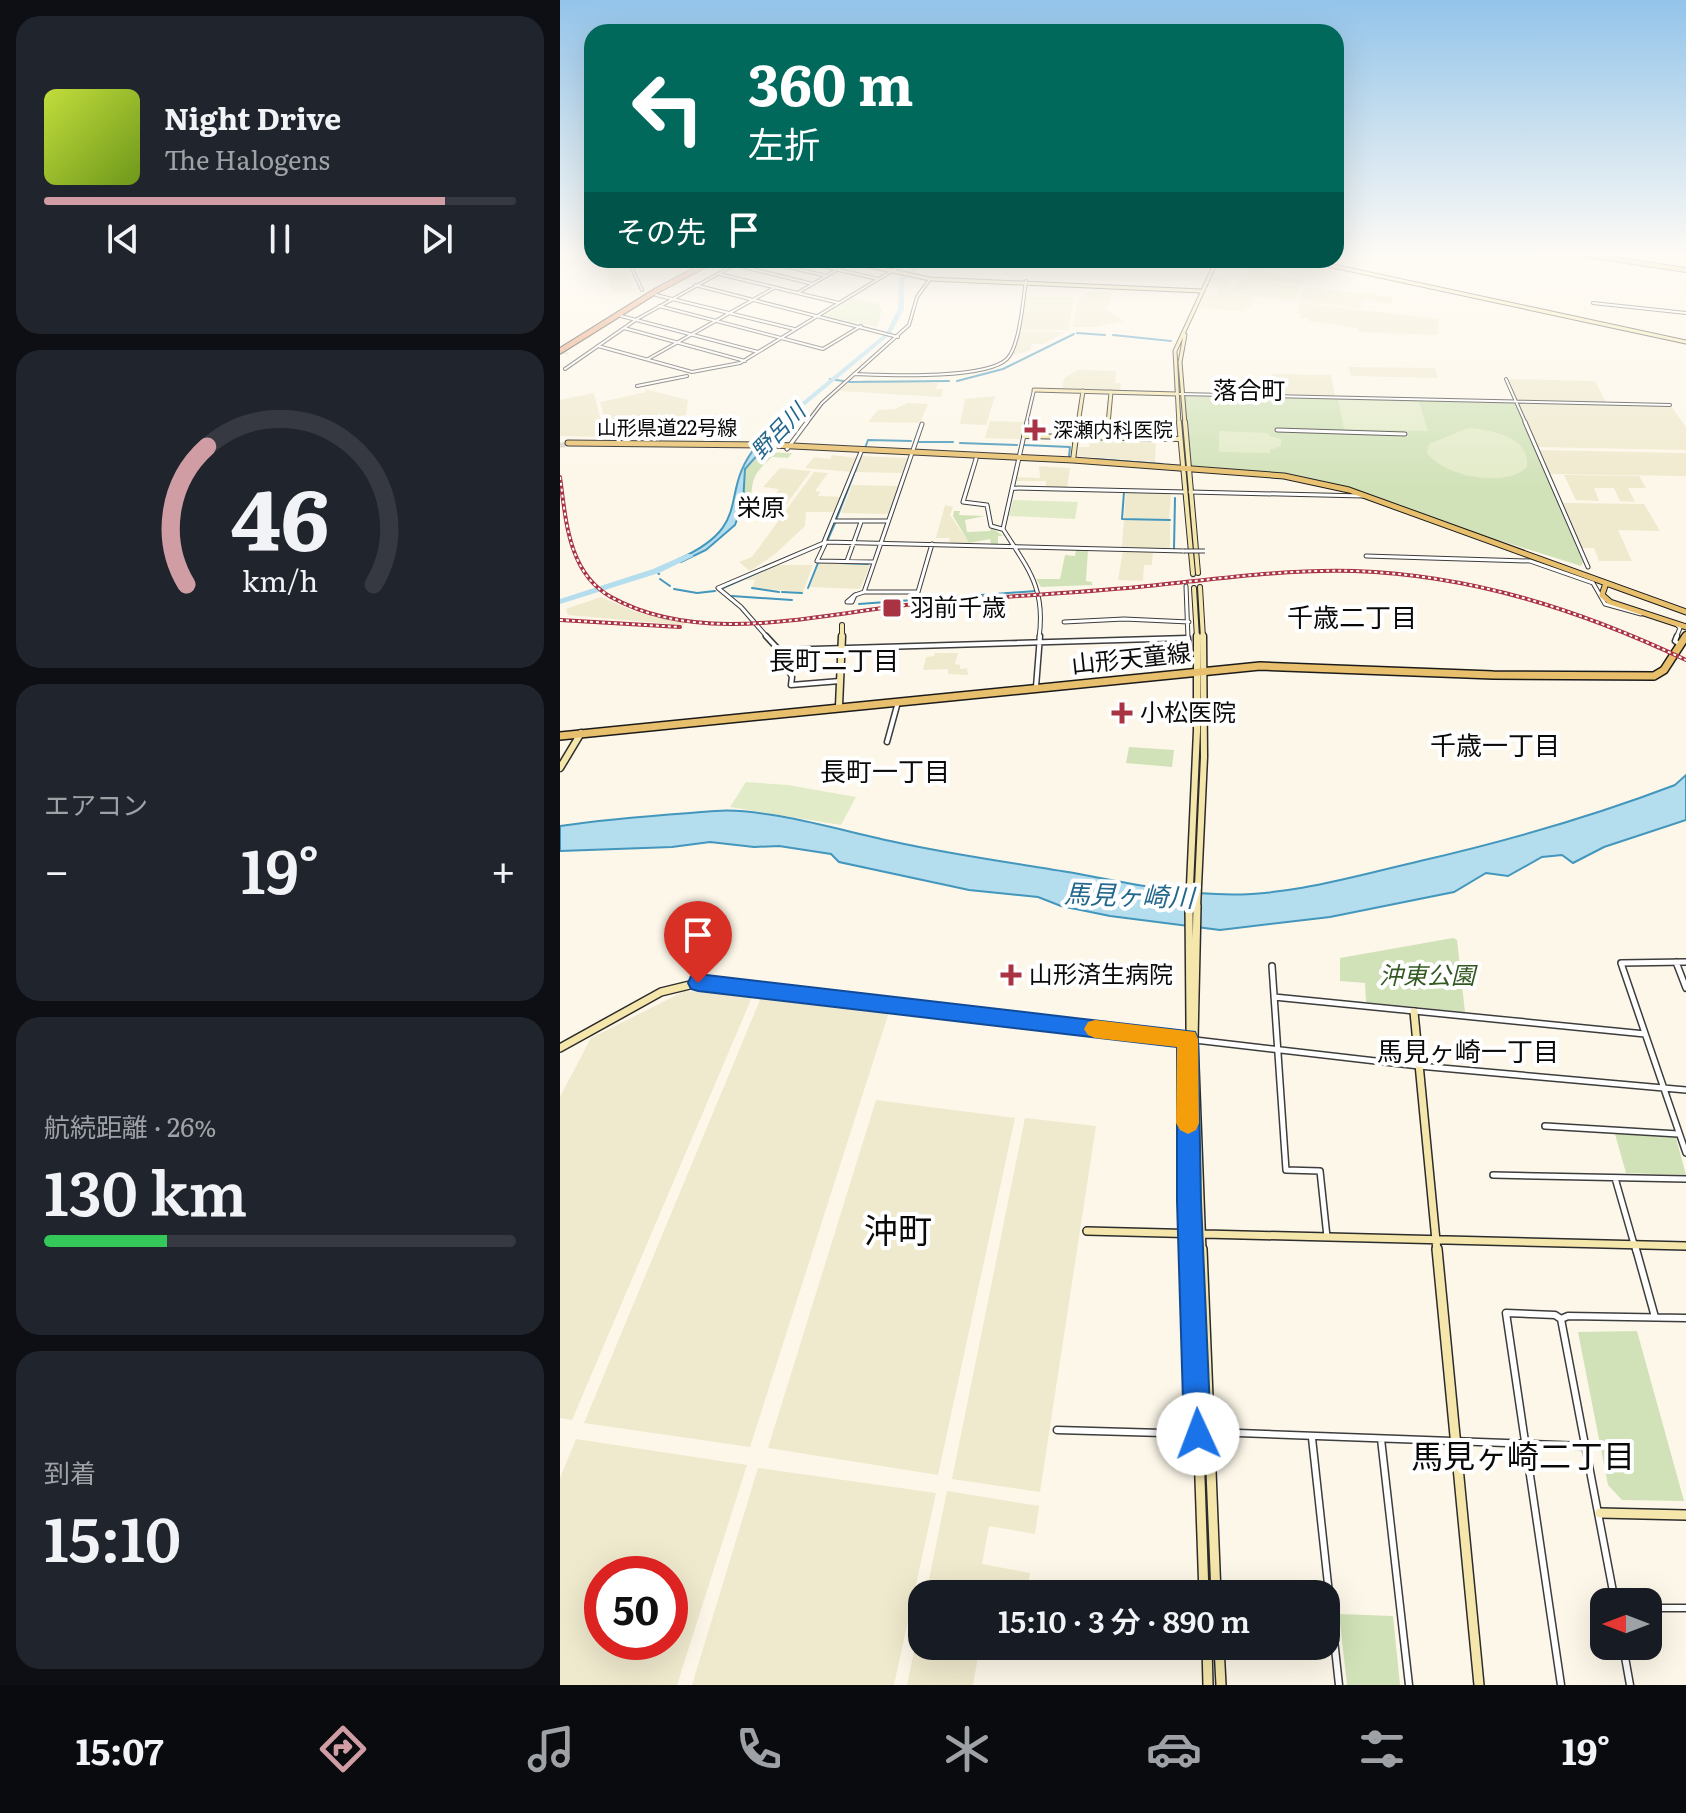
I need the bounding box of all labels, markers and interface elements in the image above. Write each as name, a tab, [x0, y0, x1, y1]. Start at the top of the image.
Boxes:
text: 360 m	[748, 40, 913, 123]
icon: left	[616, 56, 720, 160]
text: Night Drive	[164, 95, 341, 139]
text: 左折	[748, 116, 820, 169]
text: The Halogens	[164, 139, 330, 178]
text: その先	[616, 208, 706, 252]
icon: arrive	[722, 208, 766, 252]
icon: previous	[101, 217, 145, 261]
icon: pause	[258, 217, 302, 261]
icon: next	[415, 217, 459, 261]
district label: 落合町	[1213, 371, 1285, 406]
water label: 野呂川	[742, 393, 813, 465]
street label: 山形県道22号線	[597, 411, 737, 441]
place label: 深瀬内科医院	[1053, 413, 1173, 443]
marker: 深瀬内科医院	[1024, 419, 1046, 441]
text: 46	[231, 452, 329, 576]
district label: 栄原	[737, 488, 785, 523]
text: km/h	[242, 558, 318, 601]
place label: 羽前千歳	[910, 588, 1006, 623]
district label: 千歳二丁目	[1287, 596, 1417, 635]
marker: 羽前千歳	[881, 597, 903, 619]
street label: 山形天童線	[1069, 633, 1192, 680]
district label: 長町二丁目	[769, 639, 899, 678]
place label: 小松医院	[1140, 693, 1236, 728]
marker: 小松医院	[1111, 702, 1133, 724]
district label: 千歳一丁目	[1430, 724, 1560, 763]
district label: 長町一丁目	[820, 750, 950, 789]
text: エアコン	[44, 784, 148, 823]
text: 19°	[241, 823, 319, 912]
text: −	[44, 835, 70, 901]
text: +	[490, 835, 516, 901]
water label: 馬見ヶ崎川	[1063, 872, 1198, 915]
pin	[664, 901, 732, 983]
icon: arrive	[676, 913, 720, 957]
place label: 山形済生病院	[1029, 955, 1173, 990]
park label: 沖東公園	[1379, 956, 1478, 991]
marker: 山形済生病院	[1000, 964, 1022, 986]
district label: 馬見ヶ崎一丁目	[1377, 1030, 1559, 1069]
text: 航続距離 · 26%	[44, 1106, 216, 1145]
text: 130 km	[44, 1145, 247, 1234]
district label: 沖町	[864, 1203, 932, 1253]
position arrow	[1156, 1392, 1240, 1476]
district label: 馬見ヶ崎二丁目	[1411, 1430, 1635, 1478]
text: 到着	[44, 1452, 96, 1491]
text: 15:10	[44, 1491, 181, 1580]
speed limit sign: 50	[584, 1556, 688, 1660]
north arrow	[1590, 1588, 1662, 1660]
map controls	[1590, 1588, 1662, 1660]
text: 15:10 · 3 分 · 890 m	[998, 1598, 1250, 1642]
icon: directions	[315, 1721, 371, 1777]
icon: music	[523, 1721, 579, 1777]
icon: phone	[731, 1721, 787, 1777]
icon: climate	[939, 1721, 995, 1777]
icon: car	[1146, 1721, 1202, 1777]
icon: filters	[1354, 1721, 1410, 1777]
text: 15:07	[76, 1723, 164, 1776]
text: 19°	[1562, 1723, 1610, 1776]

